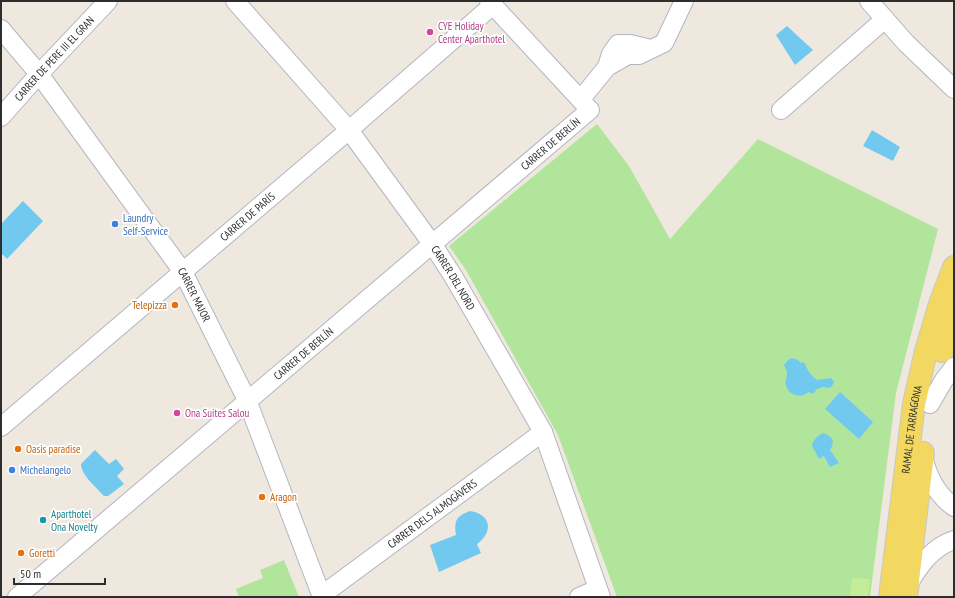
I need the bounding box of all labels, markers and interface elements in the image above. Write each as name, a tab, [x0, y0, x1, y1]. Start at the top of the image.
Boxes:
street label: CARRER DE PERE III EL GRAN	[11, 13, 97, 104]
place label: CYE Holiday Center Aparthotel	[438, 19, 505, 46]
marker: CYE Holiday Center Aparthotel	[425, 27, 435, 37]
street label: CARRER DE BERLÍN	[518, 114, 583, 173]
street label: CARRER DE PARÍS	[217, 189, 278, 244]
place label: Laundry Self-Service	[123, 211, 168, 238]
marker: Laundry Self-Service	[110, 219, 120, 229]
street label: CARRER DEL NORD	[428, 243, 478, 313]
street label: CARRER MAJOR	[175, 264, 214, 324]
place label: Telepizza	[132, 298, 167, 312]
marker: Telepizza	[170, 300, 180, 310]
street label: CARRER DE BERLÍN	[271, 324, 336, 383]
street label: RAMAL DE TARRAGONA	[898, 383, 925, 474]
place label: Ona Suites Salou	[185, 406, 249, 420]
marker: Ona Suites Salou	[172, 408, 182, 418]
place label: Oasis paradise	[26, 442, 81, 456]
marker: Oasis paradise	[13, 444, 23, 454]
place label: Michelangelo	[20, 463, 71, 477]
marker: Michelangelo	[7, 465, 17, 475]
street label: CARRER DELS ALMOGÀVERS	[385, 476, 480, 551]
place label: Aragon	[270, 490, 297, 504]
marker: Aragon	[257, 492, 267, 502]
place label: Aparthotel Ona Novelty	[51, 507, 98, 534]
marker: Aparthotel Ona Novelty	[38, 515, 48, 525]
place label: Goretti	[29, 546, 55, 560]
marker: Goretti	[16, 548, 26, 558]
scale bar	[14, 560, 105, 586]
text: 50 m	[20, 566, 41, 581]

